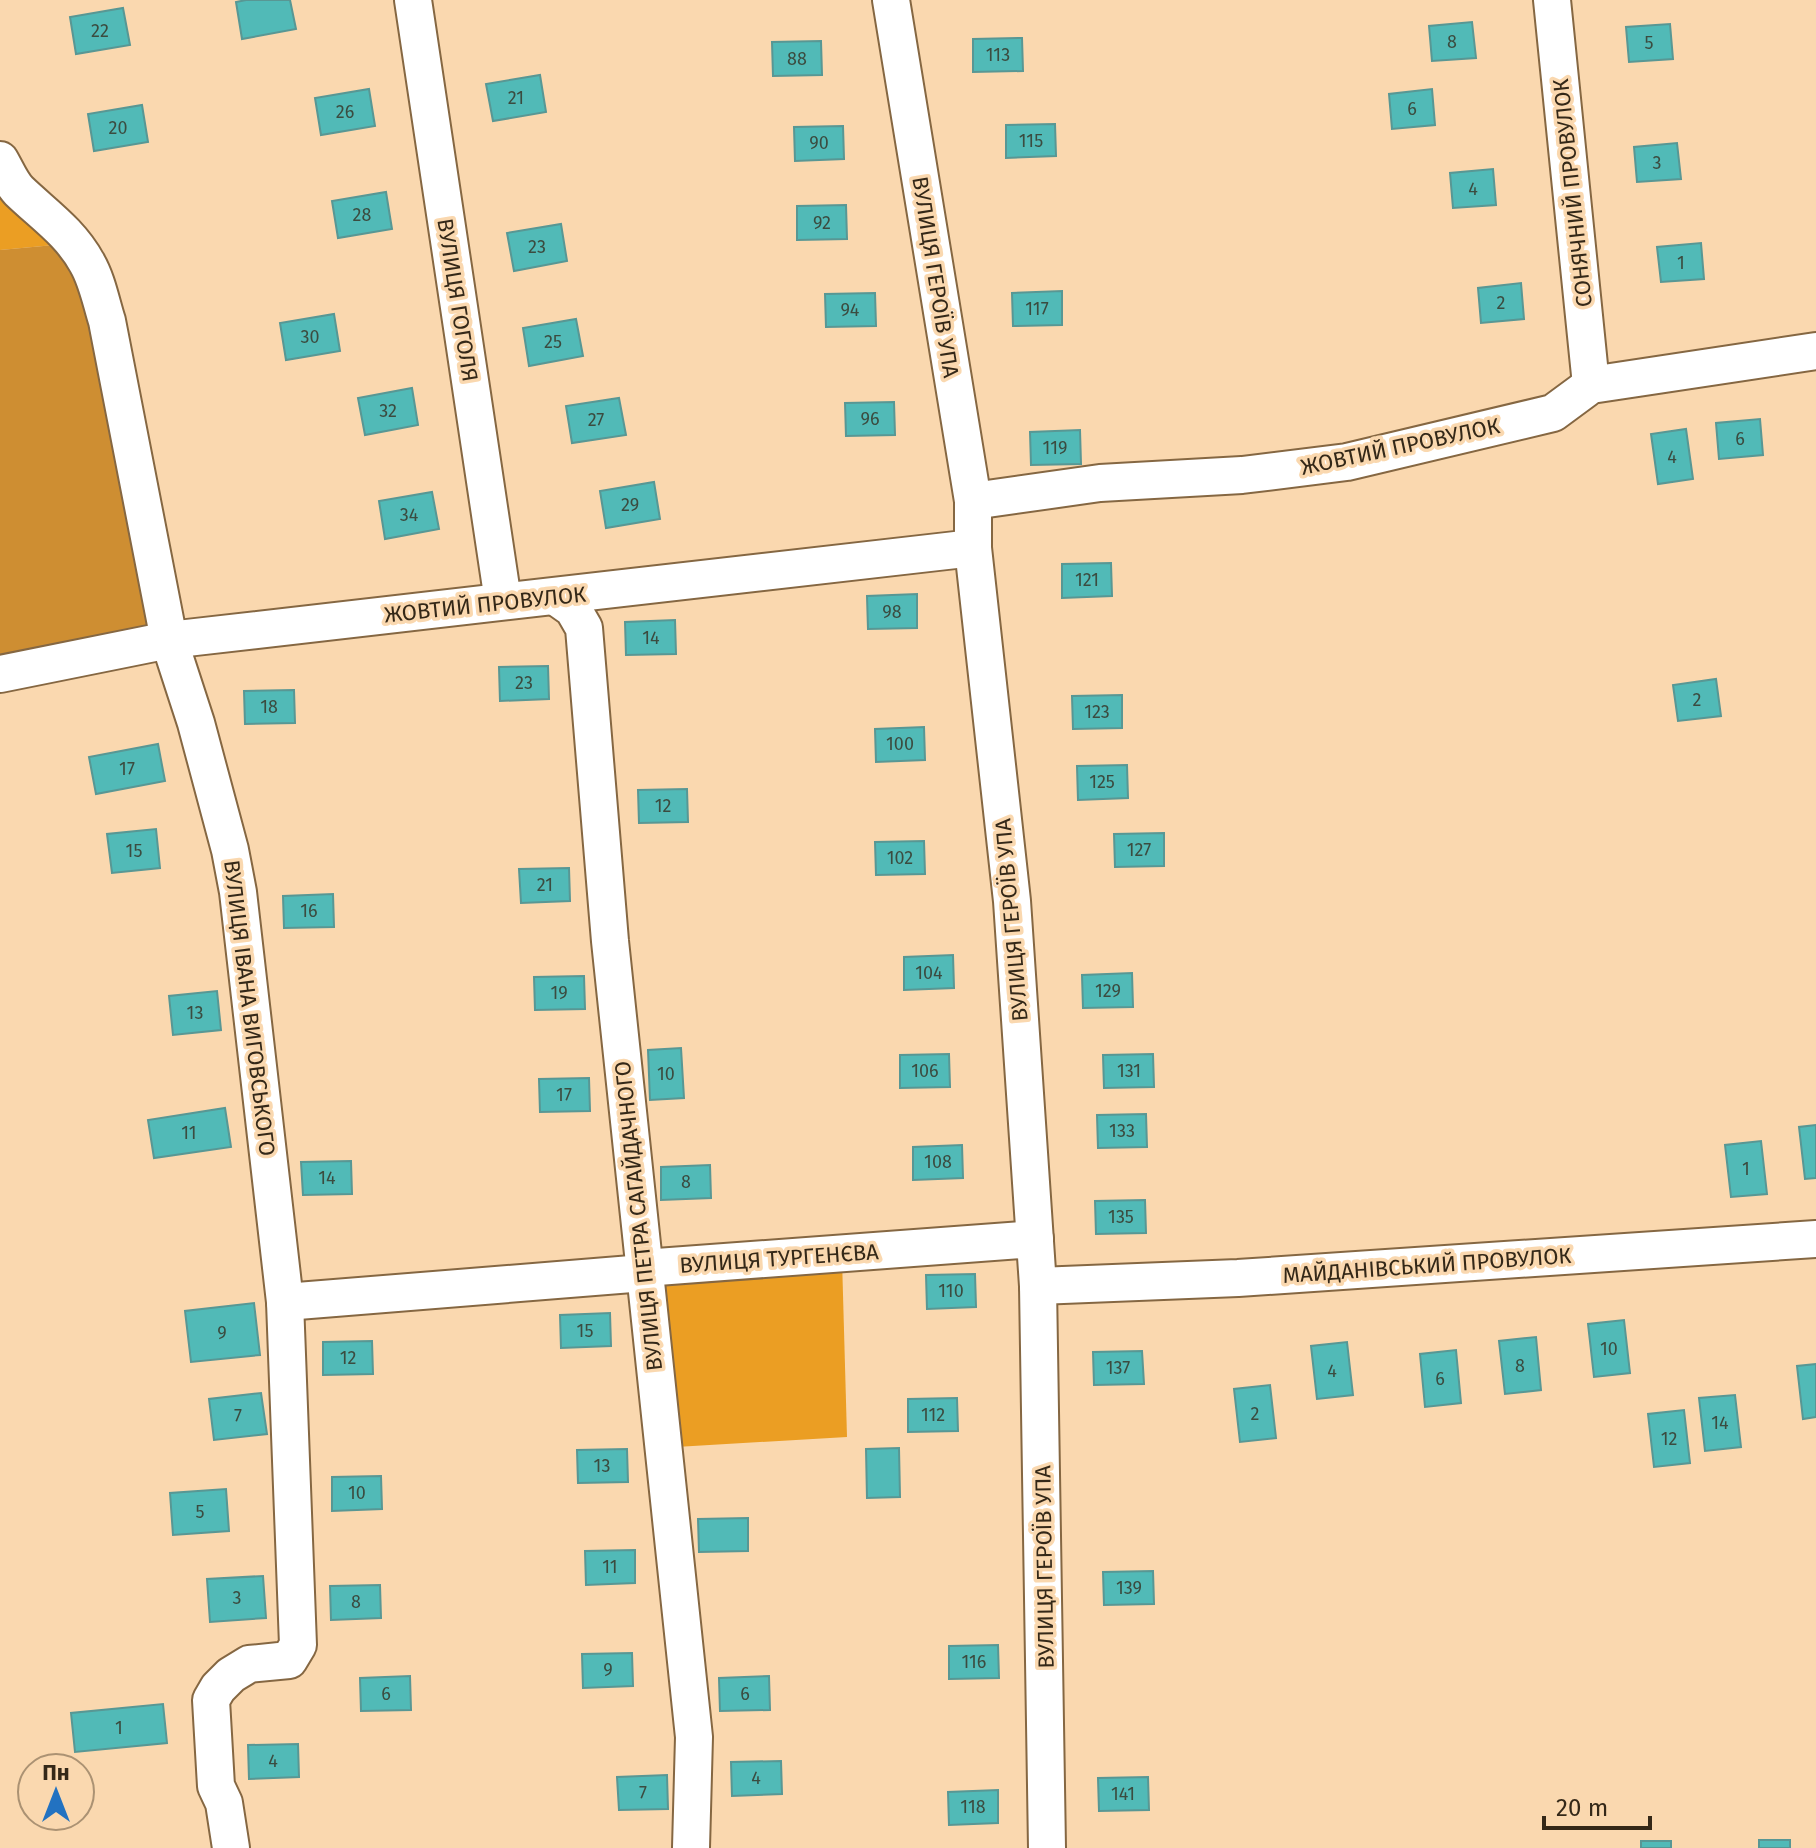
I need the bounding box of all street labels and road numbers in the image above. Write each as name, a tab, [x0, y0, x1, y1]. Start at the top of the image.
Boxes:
street label: СОНЯЧНИЙ ПРОВУЛОК	[1547, 77, 1598, 308]
street label: ВУЛИЦЯ ГЕРОЇВ УПА	[906, 174, 965, 380]
street label: ВУЛИЦЯ ГОГОЛЯ	[431, 216, 484, 384]
street label: ЖОВТИЙ ПРОВУЛОК	[1298, 412, 1502, 481]
street label: ЖОВТИЙ ПРОВУЛОК	[383, 580, 587, 629]
street label: ВУЛИЦЯ ГЕРОЇВ УПА	[989, 817, 1034, 1023]
street label: ВУЛИЦЯ ІВАНА ВИГОВСЬКОГО	[218, 858, 281, 1158]
street label: ВУЛИЦЯ ПЕТРА САГАЙДАЧНОГО	[609, 1060, 668, 1372]
street label: ВУЛИЦЯ ТУРГЕНЄВА	[678, 1238, 880, 1279]
street label: МАЙДАНІВСЬКИЙ ПРОВУЛОК	[1282, 1242, 1572, 1289]
street label: ВУЛИЦЯ ГЕРОЇВ УПА	[1029, 1465, 1060, 1669]

